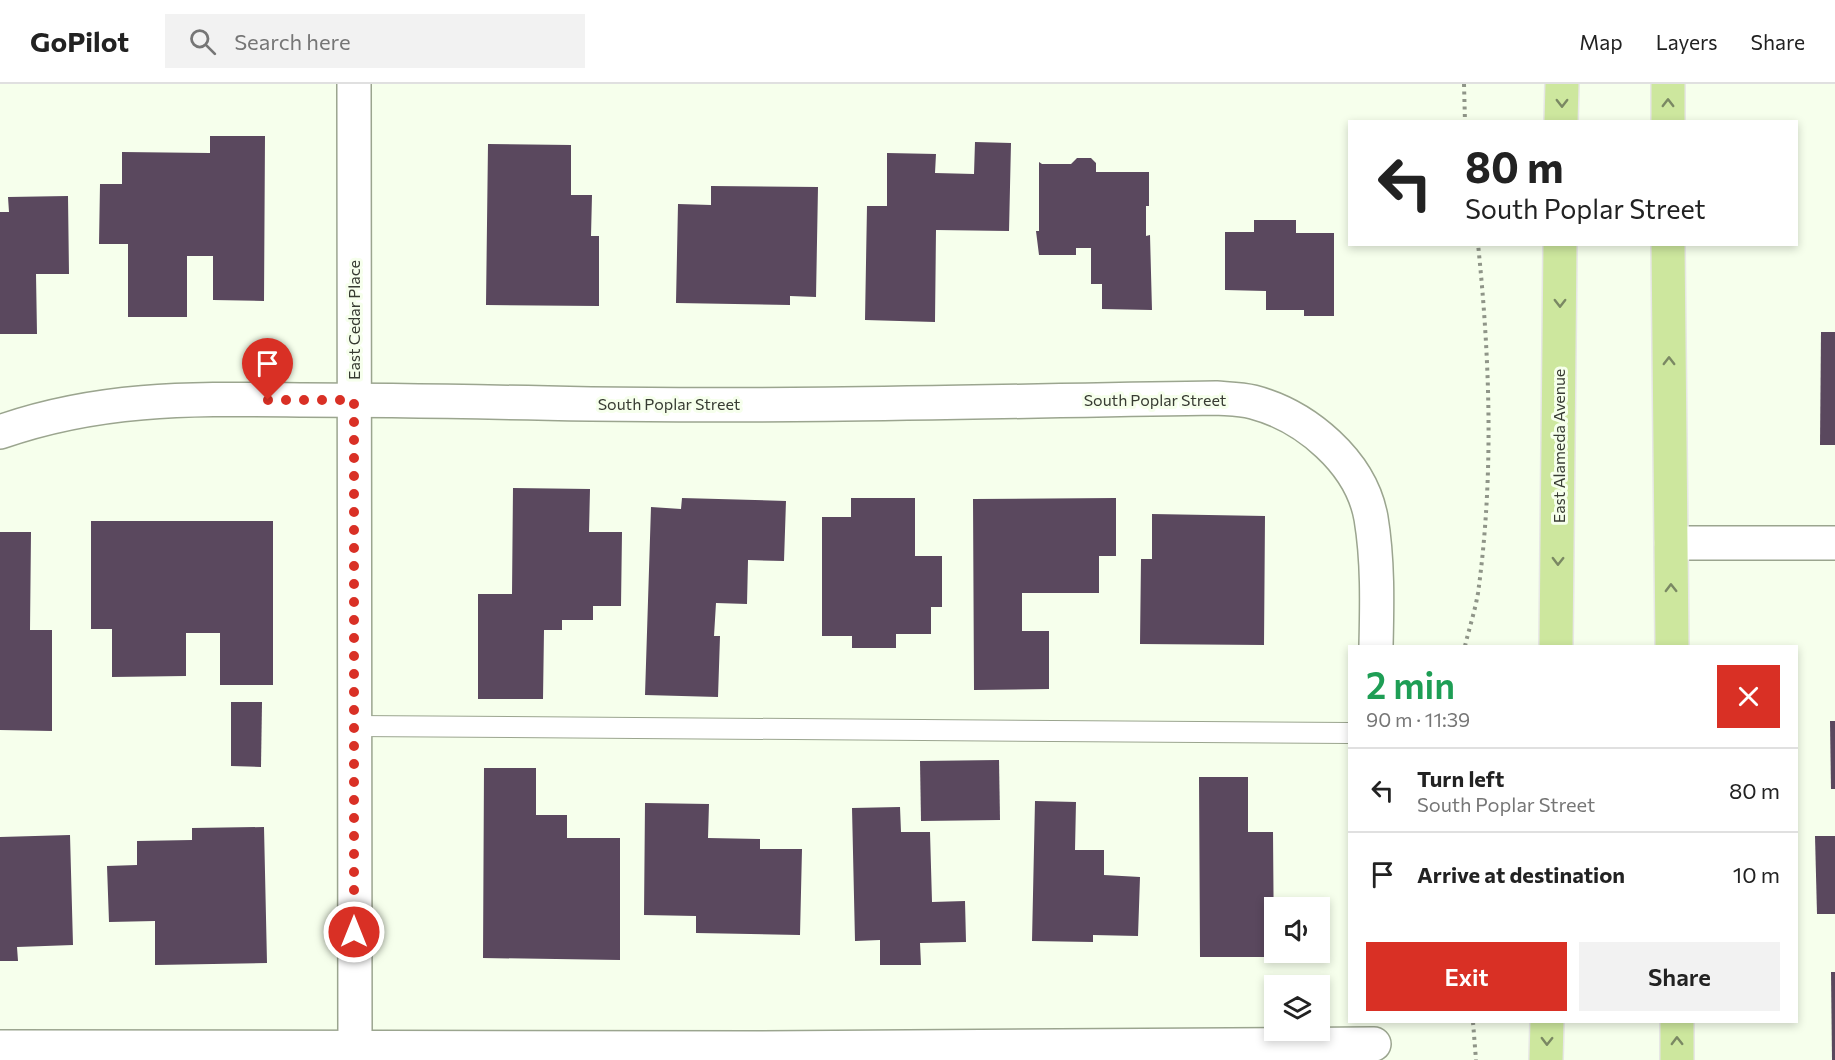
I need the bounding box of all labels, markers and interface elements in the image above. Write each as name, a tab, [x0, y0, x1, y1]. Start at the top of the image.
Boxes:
search box	[165, 14, 585, 68]
text: GoPilot	[30, 24, 129, 58]
icon: search	[186, 25, 219, 58]
text: Search here	[234, 28, 351, 55]
text: Map	[1579, 29, 1623, 54]
text: Layers	[1656, 29, 1718, 54]
text: Share	[1751, 29, 1805, 54]
one-way arrow	[1555, 98, 1568, 107]
one-way arrow	[1662, 98, 1674, 107]
text: 80 m	[1465, 140, 1564, 192]
icon: left	[1366, 144, 1444, 222]
text: South Poplar Street	[1465, 192, 1706, 225]
street label: East Cedar Place	[344, 260, 363, 380]
one-way arrow	[1554, 298, 1566, 307]
pin	[242, 338, 293, 400]
icon: arrive	[251, 347, 284, 380]
one-way arrow	[1663, 356, 1675, 365]
street label: East Alameda Avenue	[1549, 369, 1568, 523]
street label: South Poplar Street	[1084, 390, 1227, 409]
street label: South Poplar Street	[598, 394, 741, 413]
one-way arrow	[1551, 556, 1564, 565]
one-way arrow	[1665, 584, 1677, 593]
text: 2 min	[1366, 662, 1455, 706]
button: close	[1717, 665, 1780, 728]
text: 90 m · 11:39	[1366, 707, 1470, 731]
text: Turn left	[1417, 765, 1504, 792]
icon: left	[1366, 774, 1399, 807]
text: 80 m	[1729, 777, 1780, 804]
text: South Poplar Street	[1417, 792, 1595, 816]
icon: arrive	[1366, 858, 1399, 891]
text: Arrive at destination	[1417, 861, 1625, 888]
text: 10 m	[1733, 861, 1780, 888]
map controls	[1264, 897, 1330, 1041]
button: sound	[1264, 897, 1330, 963]
position arrow	[322, 900, 386, 964]
button: Exit	[1366, 942, 1567, 1011]
button: Share	[1579, 942, 1780, 1011]
button: layers	[1264, 975, 1330, 1041]
one-way arrow	[1541, 1036, 1553, 1045]
one-way arrow	[1671, 1036, 1683, 1045]

